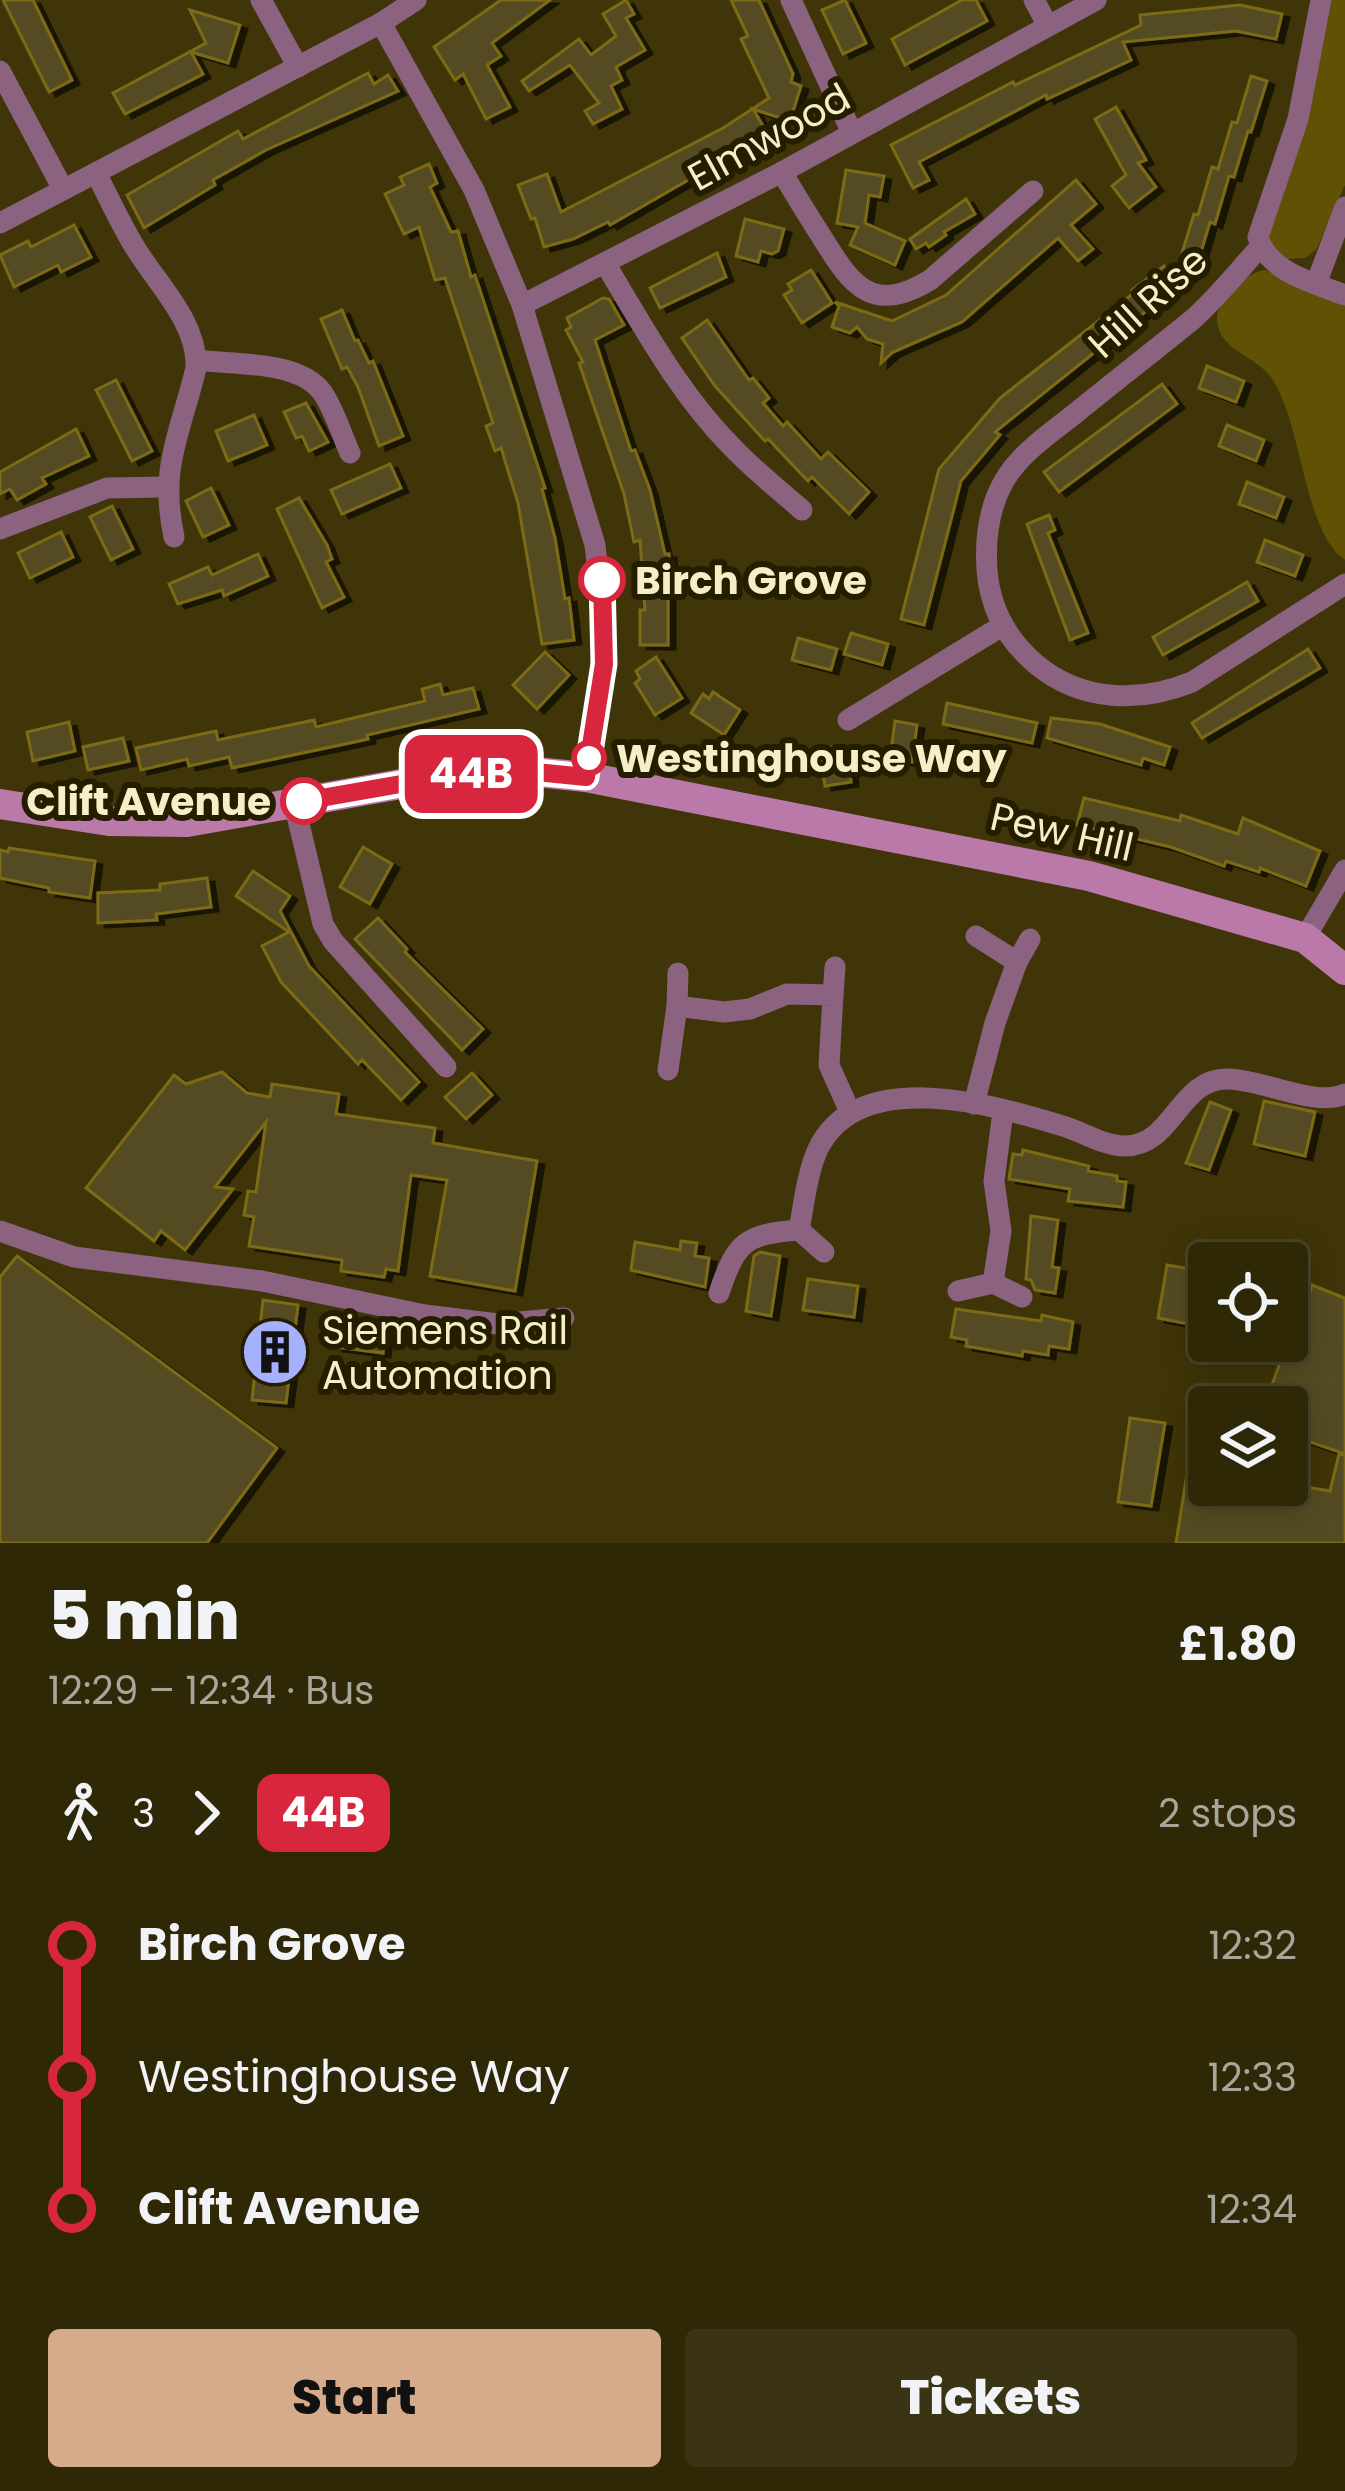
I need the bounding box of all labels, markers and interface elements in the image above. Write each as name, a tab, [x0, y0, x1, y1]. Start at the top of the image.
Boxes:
street label: Elmwood	[678, 70, 860, 204]
street label: Hill Rise	[1076, 233, 1220, 371]
place label: Birch Grove	[635, 553, 867, 608]
marker: Birch Grove	[580, 558, 624, 602]
place label: Westinghouse Way	[616, 731, 1007, 786]
line badge: 44B	[402, 735, 540, 813]
marker: Westinghouse Way	[573, 742, 605, 774]
text: 44B	[429, 744, 513, 803]
place label: Clift Avenue	[26, 774, 271, 829]
marker: Clift Avenue	[282, 779, 326, 823]
street label: Pew Hill	[985, 789, 1139, 875]
map controls	[1188, 1242, 1308, 1506]
button: locate	[1188, 1242, 1308, 1362]
place label: Siemens Rail Automation	[322, 1303, 568, 1403]
building icon: Siemens Rail Automation	[240, 1317, 310, 1387]
button: layers	[1188, 1386, 1308, 1506]
text: 5 min	[48, 1570, 240, 1662]
text: £1.80	[1179, 1613, 1297, 1676]
text: 12:29 – 12:34 · Bus	[48, 1663, 374, 1718]
icon: walk	[48, 1780, 114, 1846]
icon: forward	[173, 1780, 239, 1846]
text: 44B	[281, 1783, 366, 1842]
text: 3	[132, 1786, 155, 1841]
text: 2 stops	[1158, 1786, 1297, 1841]
text: Birch Grove	[138, 1913, 405, 1976]
text: 12:32	[1208, 1918, 1297, 1973]
text: Westinghouse Way	[138, 2045, 569, 2108]
text: 12:33	[1208, 2050, 1297, 2105]
text: Clift Avenue	[138, 2177, 420, 2240]
text: 12:34	[1206, 2182, 1297, 2237]
button: Start	[48, 2329, 661, 2467]
button: Tickets	[685, 2329, 1297, 2467]

